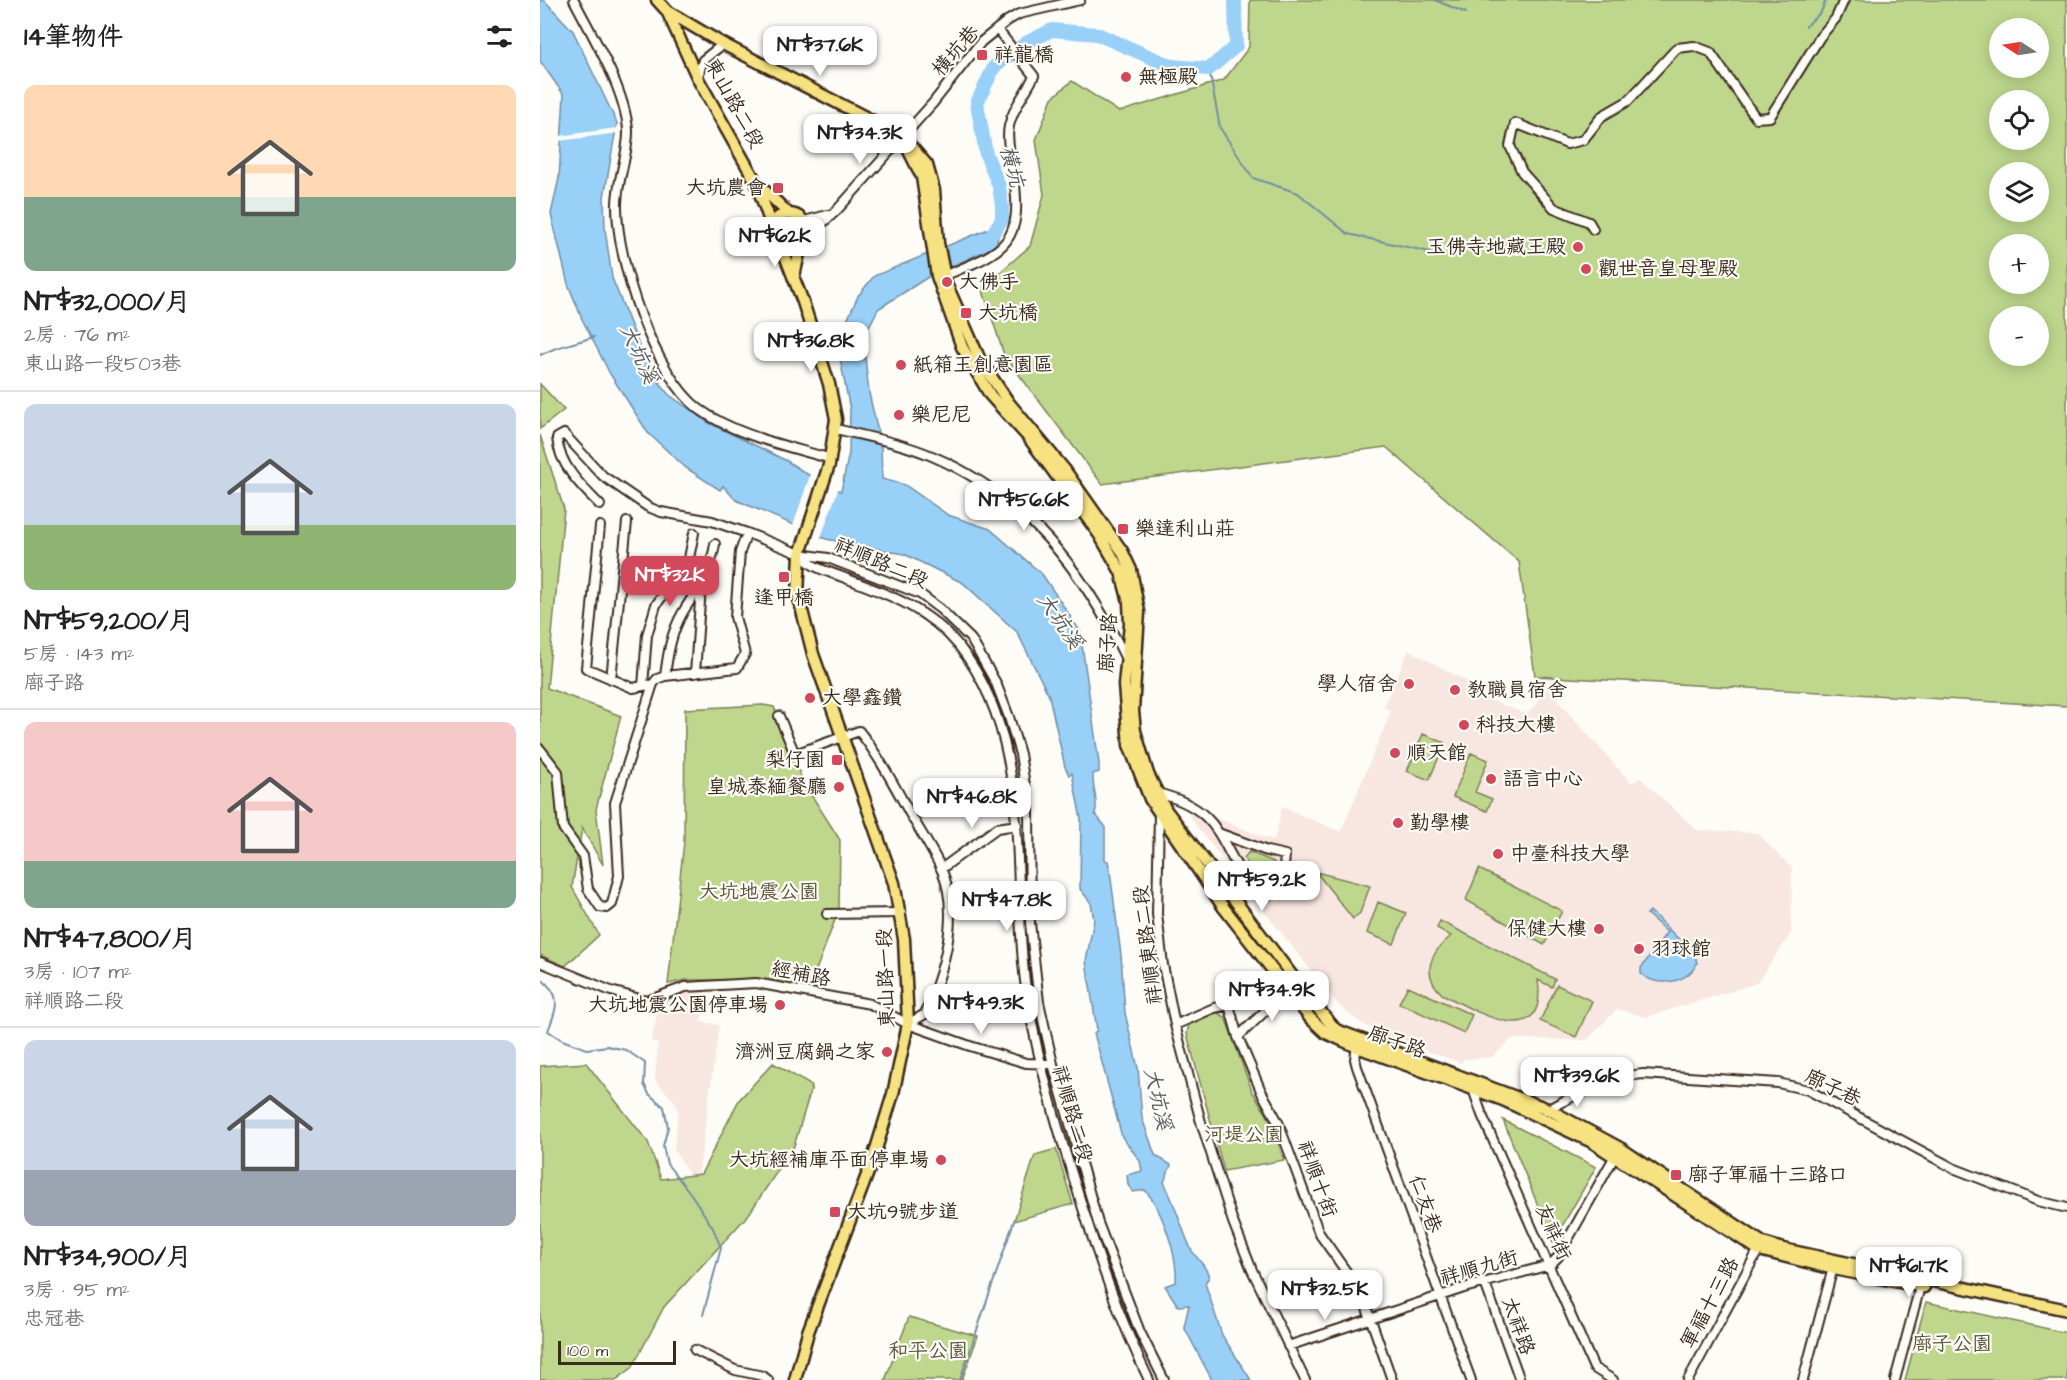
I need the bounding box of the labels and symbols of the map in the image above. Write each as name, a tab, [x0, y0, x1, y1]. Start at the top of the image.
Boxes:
street label: 橫坑巷	[926, 18, 987, 83]
north arrow	[1989, 18, 2049, 78]
pin: NT$37.6K	[758, 26, 882, 77]
place label: 祥龍橋	[994, 41, 1054, 69]
marker: 祥龍橋	[975, 48, 989, 62]
street label: 東山路二段	[698, 52, 770, 154]
place label: 無極殿	[1138, 63, 1198, 91]
marker: 無極殿	[1119, 70, 1133, 84]
pin: NT$34.3K	[798, 114, 922, 165]
water label: 橫坑	[993, 142, 1032, 192]
place label: 大坑農會	[686, 174, 767, 202]
marker: 大坑農會	[771, 181, 785, 195]
pin: NT$62K	[726, 217, 824, 268]
place label: 玉佛寺地藏王殿	[1426, 233, 1566, 261]
marker: 玉佛寺地藏王殿	[1571, 240, 1585, 254]
place label: 觀世音皇母聖殿	[1598, 255, 1738, 283]
marker: 觀世音皇母聖殿	[1579, 262, 1593, 276]
place label: 大佛手	[959, 268, 1019, 296]
marker: 大佛手	[940, 275, 954, 289]
place label: 大坑橋	[978, 299, 1038, 327]
marker: 大坑橋	[959, 306, 973, 320]
water label: 大坑溪	[613, 319, 666, 390]
pin: NT$36.8K	[749, 322, 873, 373]
place label: 紙箱王創意園區	[913, 351, 1053, 379]
marker: 紙箱王創意園區	[894, 358, 908, 372]
place label: 樂尼尼	[911, 401, 971, 429]
marker: 樂尼尼	[892, 408, 906, 422]
pin: NT$56.6K	[962, 481, 1086, 532]
place label: 樂達利山莊	[1135, 515, 1235, 543]
marker: 樂達利山莊	[1116, 522, 1130, 536]
street label: 祥順路二段	[830, 531, 932, 595]
pin: NT$32K	[621, 556, 719, 607]
marker: 逢甲橋	[777, 570, 791, 584]
place label: 逢甲橋	[754, 584, 814, 612]
water label: 大坑溪	[1030, 587, 1091, 656]
street label: 廍子路	[1092, 611, 1124, 674]
place label: 學人宿舍	[1317, 670, 1397, 698]
place label: 教職員宿舍	[1467, 676, 1567, 704]
marker: 學人宿舍	[1402, 677, 1416, 691]
marker: 教職員宿舍	[1448, 683, 1462, 697]
place label: 大學鑫鑽	[822, 684, 902, 712]
marker: 大學鑫鑽	[803, 691, 817, 705]
place label: 科技大樓	[1476, 711, 1556, 739]
marker: 科技大樓	[1457, 718, 1471, 732]
place label: 順天館	[1407, 739, 1467, 767]
place label: 梨仔園	[765, 746, 825, 774]
marker: 順天館	[1388, 746, 1402, 760]
marker: 梨仔園	[830, 753, 844, 767]
place label: 語言中心	[1503, 765, 1583, 793]
marker: 語言中心	[1484, 772, 1498, 786]
place label: 皇城泰緬餐廳	[707, 773, 827, 801]
pin: NT$46.8K	[910, 778, 1034, 829]
marker: 皇城泰緬餐廳	[832, 780, 846, 794]
place label: 勤學樓	[1410, 809, 1470, 837]
marker: 勤學樓	[1391, 816, 1405, 830]
place label: 中臺科技大學	[1510, 840, 1630, 868]
marker: 中臺科技大學	[1491, 847, 1505, 861]
pin: NT$59.2K	[1200, 861, 1324, 912]
park label: 大坑地震公園	[699, 878, 819, 906]
pin: NT$47.8K	[945, 881, 1069, 932]
street label: 祥順東路二段	[1127, 884, 1169, 1006]
place label: 保健大樓	[1507, 915, 1587, 943]
marker: 保健大樓	[1592, 922, 1606, 936]
street label: 東山路一段	[870, 928, 902, 1028]
place label: 羽球館	[1651, 935, 1711, 963]
marker: 羽球館	[1632, 942, 1646, 956]
street label: 經補路	[769, 955, 834, 994]
pin: NT$34.9K	[1210, 971, 1334, 1022]
pin: NT$49.3K	[919, 984, 1043, 1035]
place label: 大坑地震公園停車場	[588, 991, 768, 1019]
marker: 大坑地震公園停車場	[773, 998, 787, 1012]
street label: 廍子路	[1364, 1019, 1431, 1066]
place label: 濟洲豆腐鍋之家	[735, 1038, 875, 1066]
marker: 濟洲豆腐鍋之家	[880, 1045, 894, 1059]
pin: NT$39.6K	[1515, 1057, 1639, 1108]
street label: 祥順路二段	[1045, 1062, 1099, 1166]
street label: 廍子巷	[1800, 1062, 1867, 1114]
water label: 大坑溪	[1137, 1065, 1179, 1134]
park label: 河堤公園	[1204, 1121, 1284, 1149]
street label: 祥順十街	[1290, 1137, 1344, 1221]
place label: 大坑經補庫平面停車場	[729, 1146, 929, 1174]
marker: 大坑經補庫平面停車場	[934, 1153, 948, 1167]
place label: 廍子軍福十三路口	[1688, 1161, 1848, 1189]
marker: 廍子軍福十三路口	[1669, 1168, 1683, 1182]
street label: 仁友巷	[1402, 1171, 1449, 1238]
place label: 大坑9號步道	[847, 1198, 958, 1226]
street label: 友祥街	[1528, 1199, 1578, 1265]
marker: 大坑9號步道	[828, 1205, 842, 1219]
street label: 祥順九街	[1437, 1244, 1521, 1292]
pin: NT$61.7K	[1847, 1247, 1971, 1298]
street label: 軍福十三路	[1674, 1251, 1746, 1354]
pin: NT$32.5K	[1263, 1270, 1387, 1321]
street label: 太祥路	[1495, 1293, 1542, 1360]
park label: 廍子公園	[1912, 1330, 1992, 1358]
park label: 和平公園	[888, 1337, 968, 1365]
scale bar	[558, 1338, 676, 1366]

